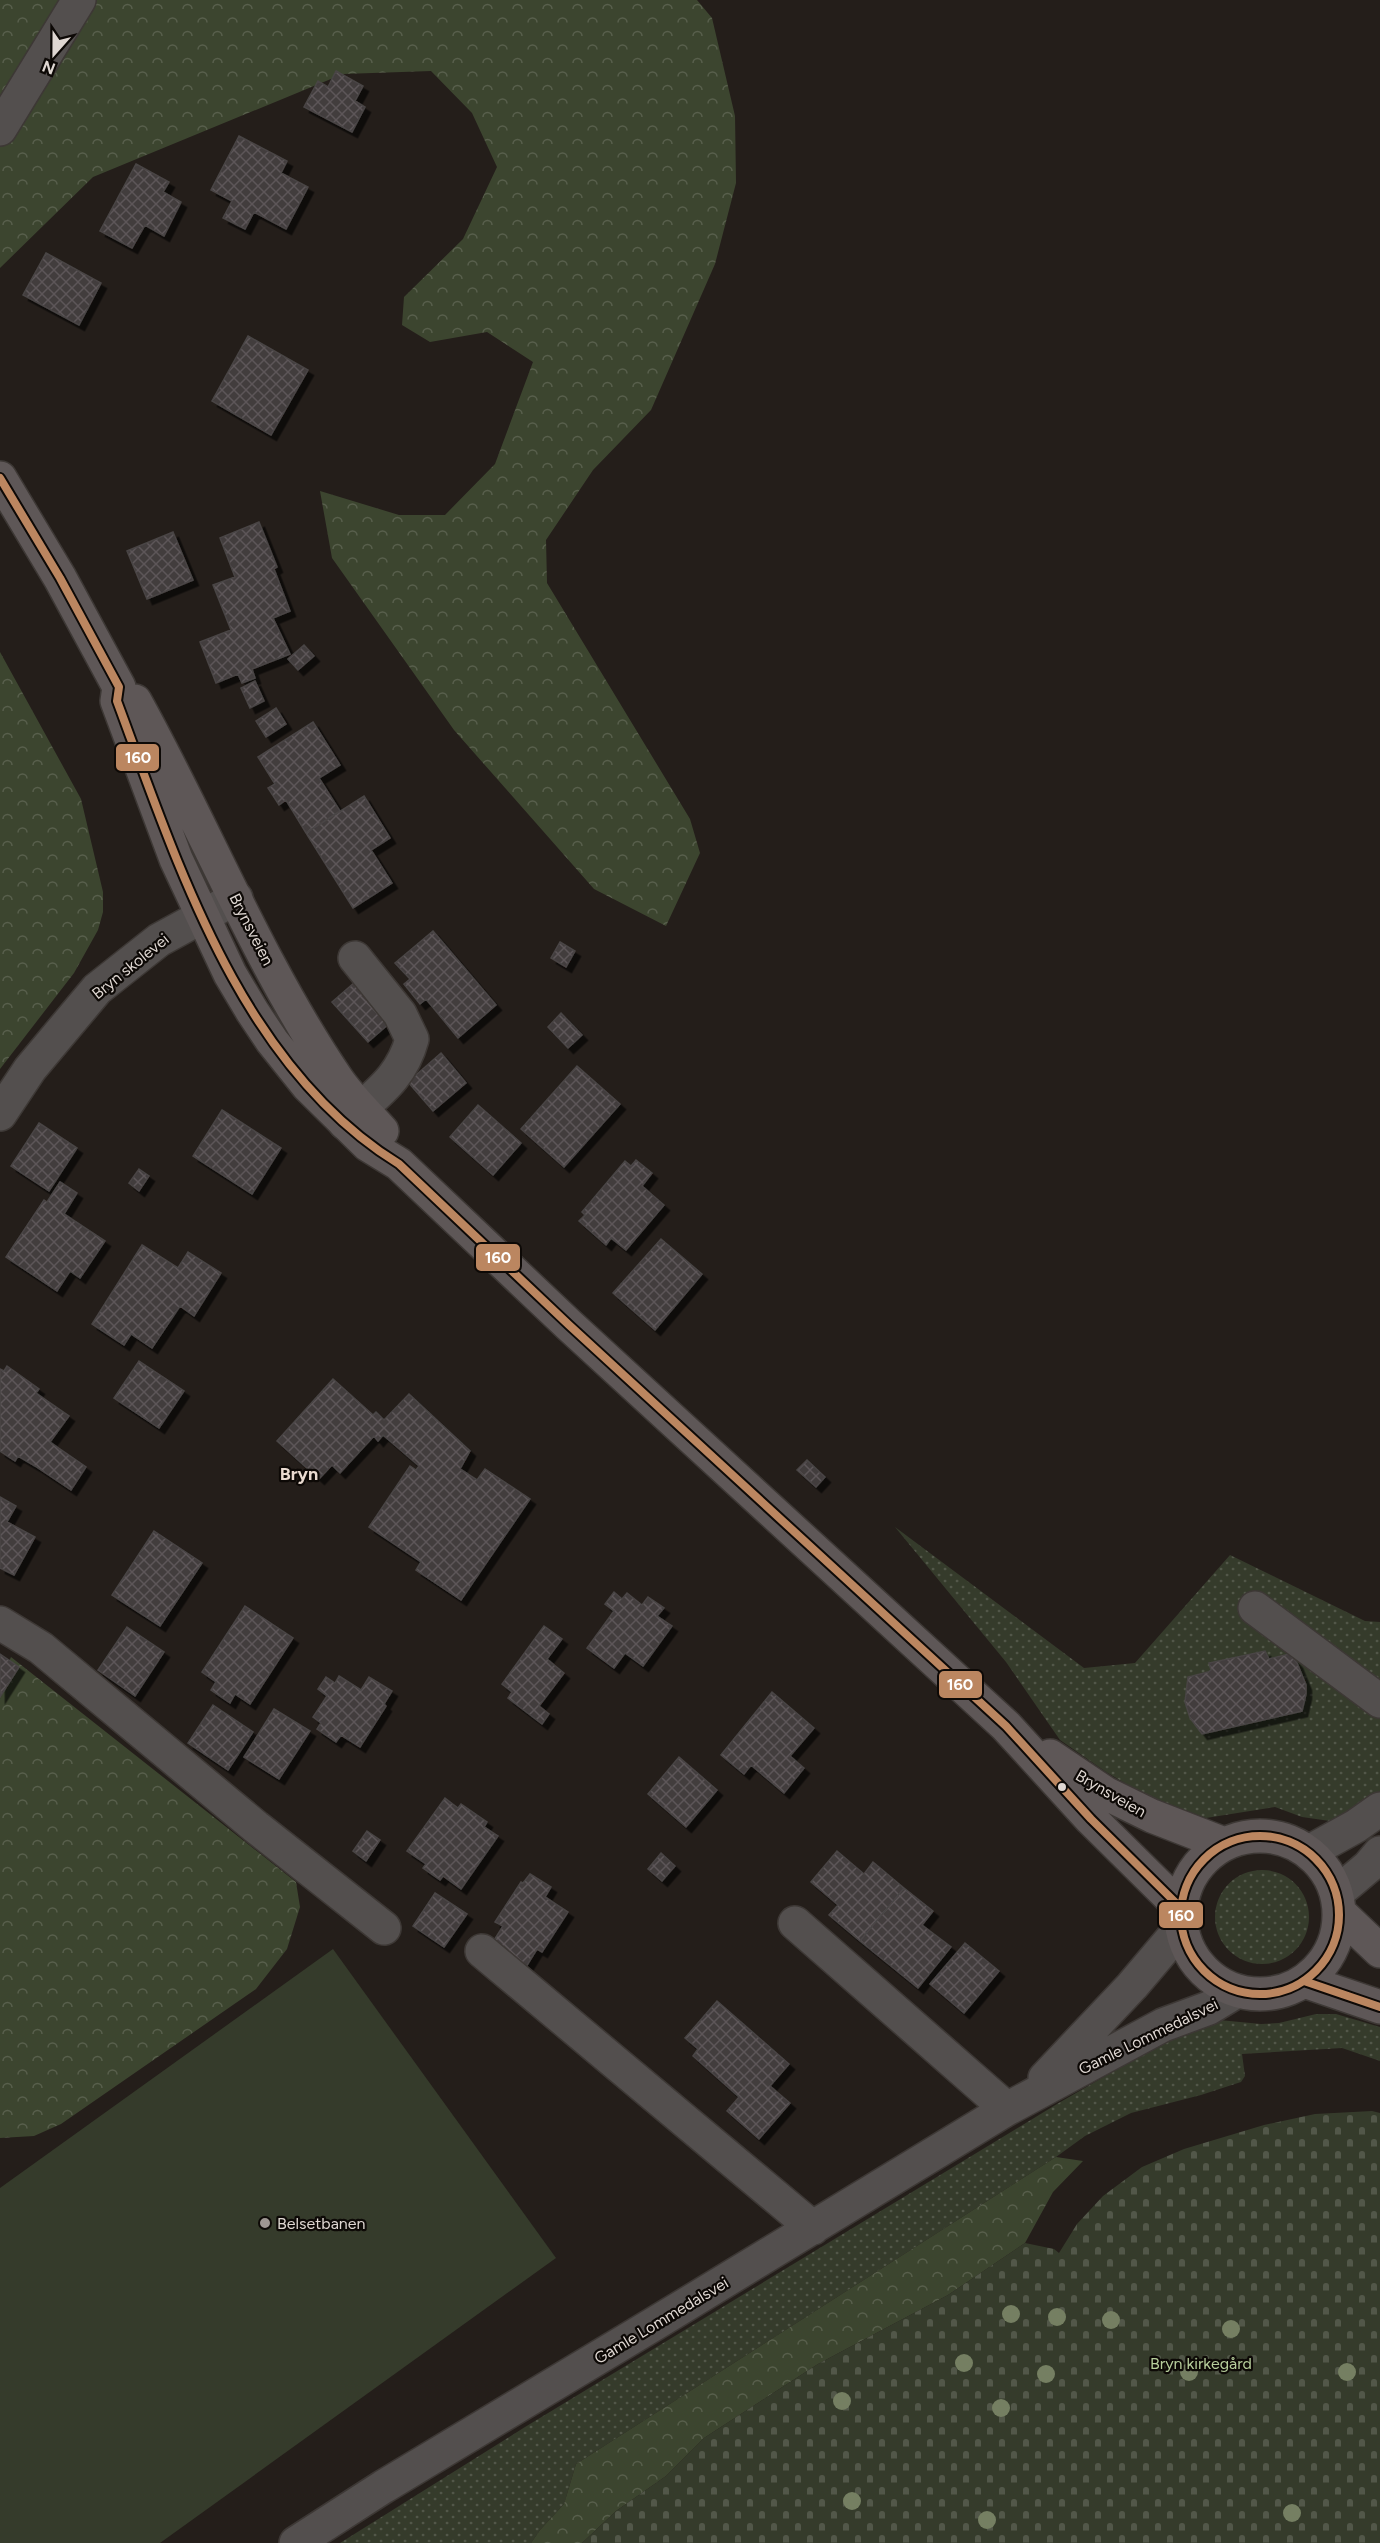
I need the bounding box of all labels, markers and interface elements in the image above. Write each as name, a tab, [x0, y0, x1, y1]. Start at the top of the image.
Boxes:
north arrow	[24, 24, 84, 84]
text: N	[40, 56, 58, 79]
line badge: 160	[115, 743, 160, 772]
text: 160	[125, 748, 151, 767]
street label: Brynsveien	[225, 890, 278, 968]
street label: Bryn skolevei	[88, 930, 173, 1003]
line badge: 160	[475, 1243, 521, 1272]
text: 160	[485, 1248, 511, 1267]
district label: Bryn	[280, 1463, 318, 1485]
line badge: 160	[938, 1670, 983, 1699]
text: 160	[947, 1675, 973, 1694]
street label: Brynsveien	[1072, 1766, 1149, 1821]
unlabelled marker	[1056, 1781, 1068, 1793]
line badge: 160	[1158, 1901, 1204, 1929]
text: 160	[1168, 1906, 1194, 1925]
street label: Gamle Lommedalsvei	[1075, 1994, 1221, 2078]
place label: Belsetbanen	[277, 2214, 365, 2233]
marker: Belsetbanen	[258, 2216, 272, 2230]
street label: Gamle Lommedalsvei	[591, 2273, 732, 2368]
park label: Bryn kirkegård	[1150, 2354, 1252, 2373]

